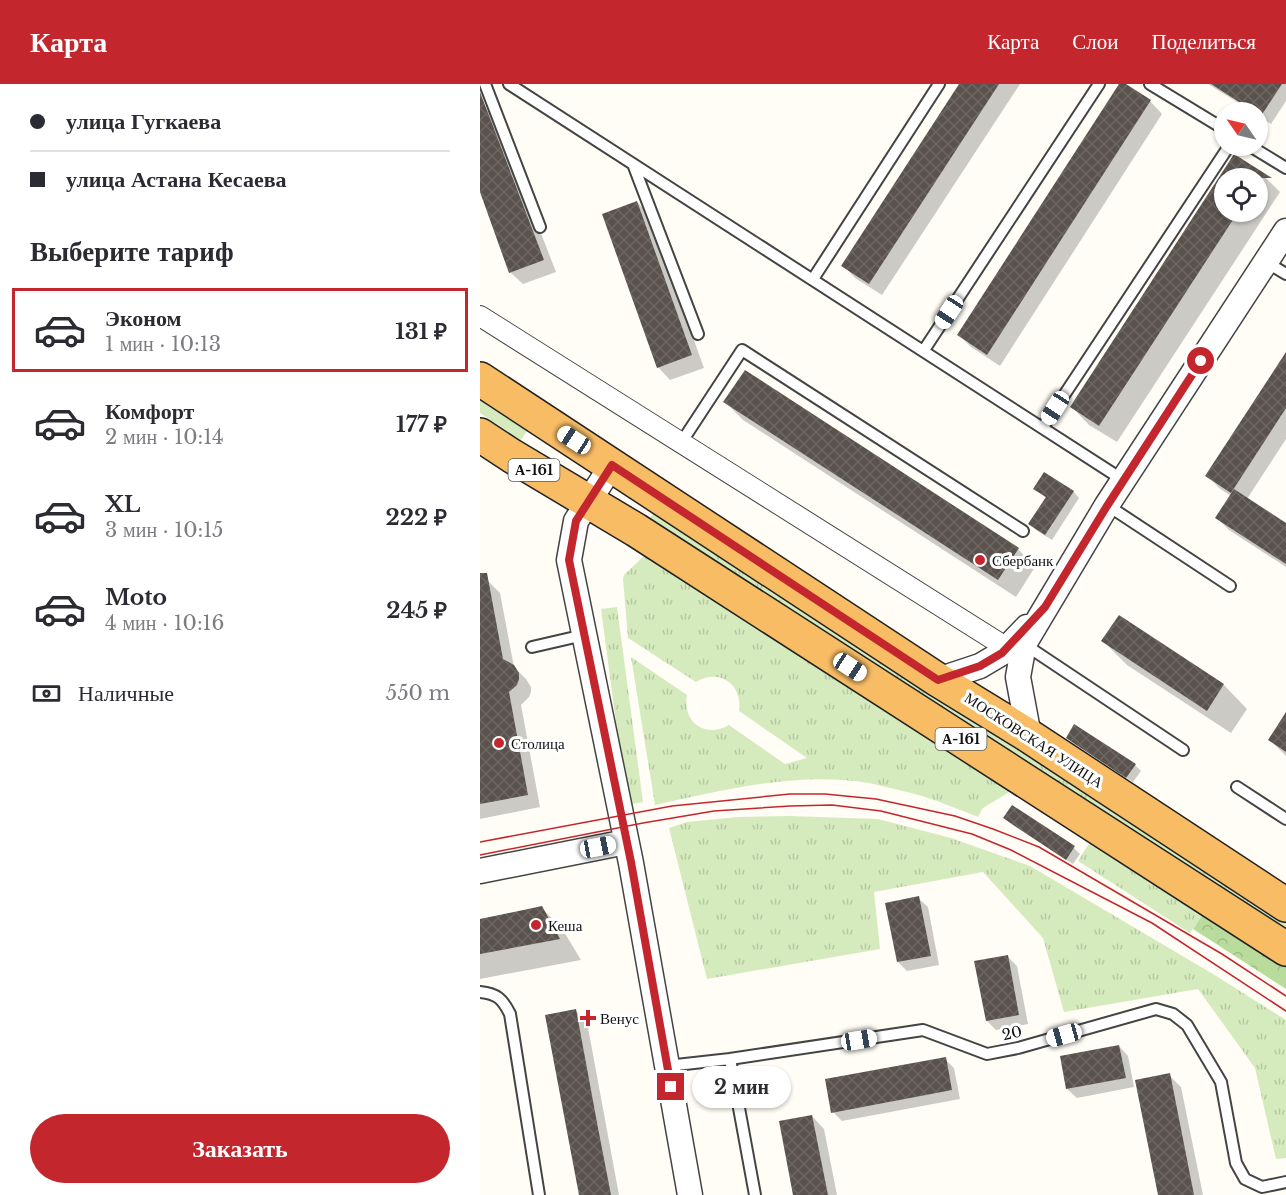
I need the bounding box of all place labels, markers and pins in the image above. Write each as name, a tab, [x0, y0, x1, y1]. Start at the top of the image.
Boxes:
place label: Сбербанк	[992, 551, 1054, 570]
marker: Сбербанк	[973, 553, 987, 567]
place label: Столица	[511, 734, 565, 753]
marker: Столица	[492, 736, 506, 750]
place label: Кеша	[548, 916, 583, 935]
marker: Кеша	[529, 918, 543, 932]
place label: Венус	[600, 1009, 639, 1028]
marker: Венус	[581, 1011, 595, 1025]

